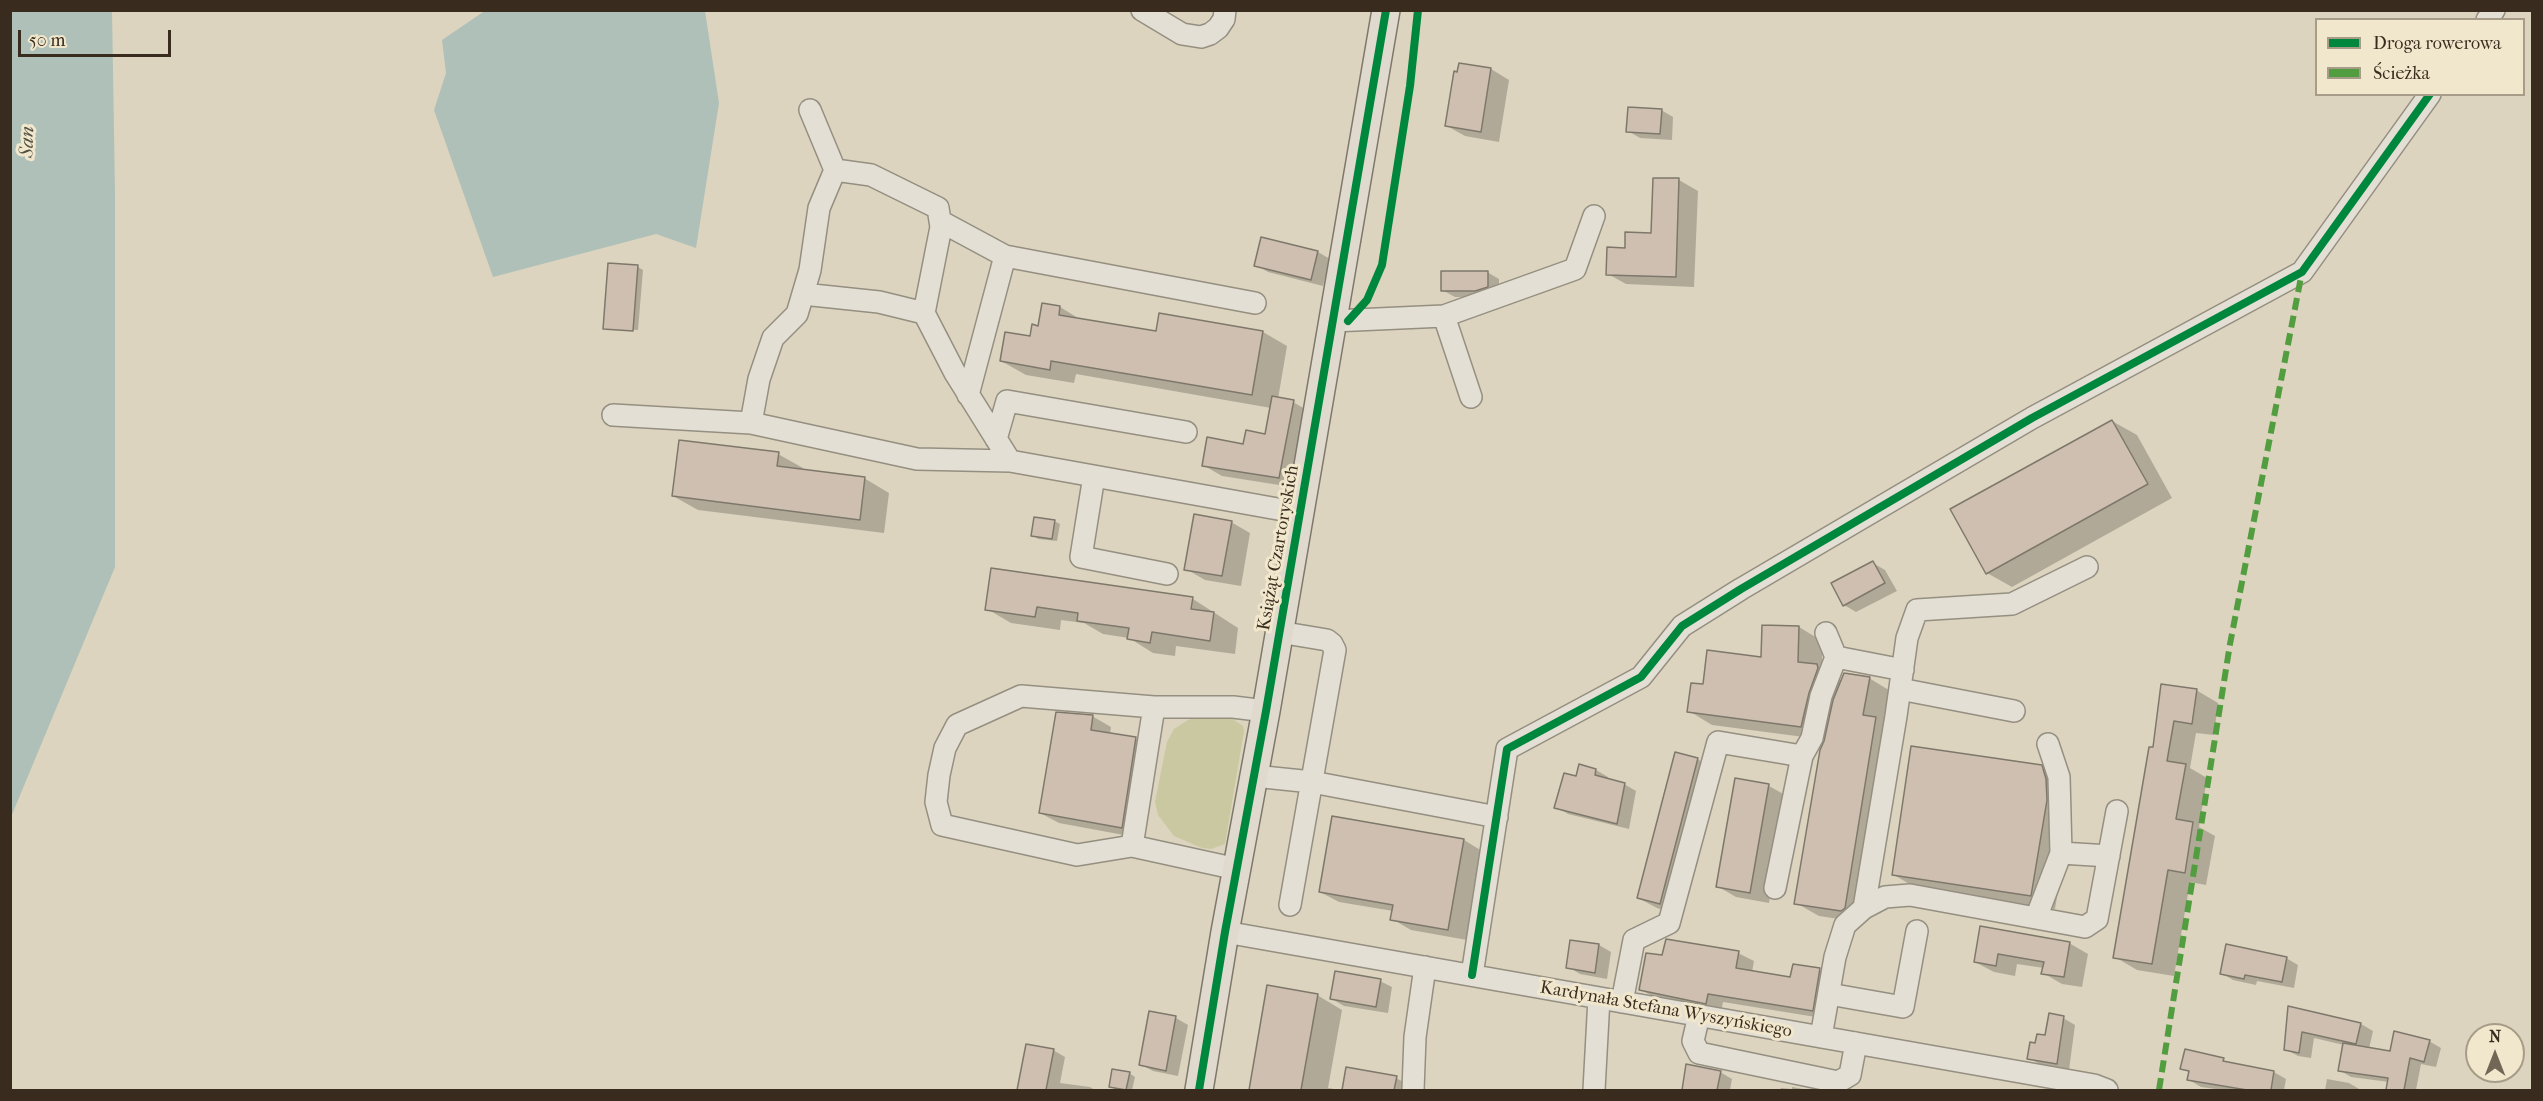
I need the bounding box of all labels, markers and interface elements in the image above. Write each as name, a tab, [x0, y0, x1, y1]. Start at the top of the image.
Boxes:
scale bar	[21, 18, 174, 56]
legend	[2315, 18, 2525, 96]
text: 50 m	[29, 30, 65, 51]
text: Droga rowerowa	[2373, 33, 2501, 54]
text: Ścieżka	[2373, 63, 2430, 84]
water label: San	[15, 126, 41, 158]
street label: Książąt Czartoryskich	[1254, 464, 1304, 632]
street label: Kardynała Stefana Wyszyńskiego	[1538, 977, 1794, 1043]
north arrow	[2465, 1023, 2525, 1083]
text: N	[2489, 1027, 2501, 1046]

